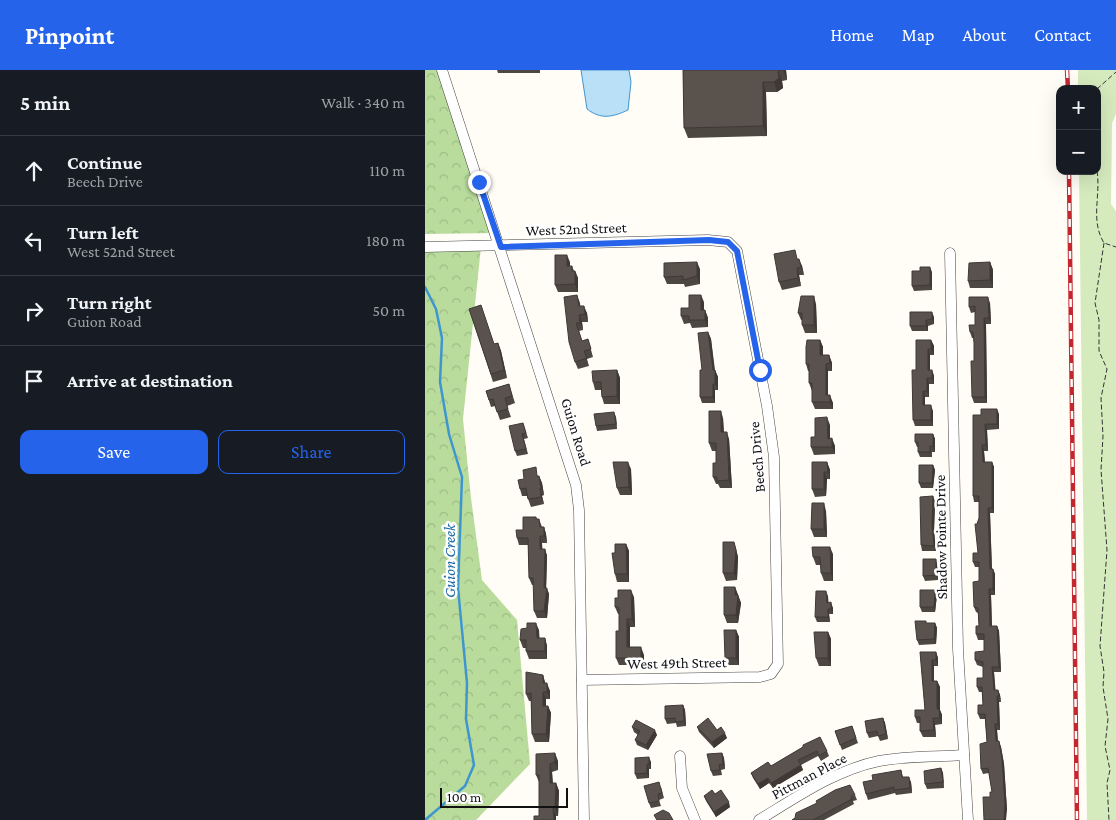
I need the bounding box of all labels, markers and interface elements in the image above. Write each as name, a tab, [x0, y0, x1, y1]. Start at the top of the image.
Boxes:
text: Pinpoint	[25, 22, 114, 49]
text: Home	[831, 25, 874, 45]
text: Map	[902, 25, 934, 45]
text: About	[962, 25, 1006, 45]
text: Contact	[1034, 25, 1091, 45]
map controls	[1056, 85, 1101, 175]
button: +	[1056, 85, 1101, 130]
text: 5 min	[20, 91, 70, 115]
text: Walk · 340 m	[321, 94, 405, 111]
button: −	[1056, 130, 1101, 175]
text: Continue	[67, 152, 142, 173]
icon: ahead	[20, 157, 48, 185]
text: 110 m	[369, 162, 405, 179]
route end	[468, 171, 491, 194]
text: Beech Drive	[67, 173, 143, 190]
street label: West 52nd Street	[525, 219, 628, 239]
text: Turn left	[67, 222, 139, 243]
icon: left	[20, 227, 48, 255]
text: 180 m	[366, 232, 405, 249]
text: West 52nd Street	[67, 243, 175, 260]
text: Turn right	[67, 292, 152, 313]
icon: right	[20, 297, 48, 325]
text: 50 m	[373, 302, 405, 319]
text: Guion Road	[67, 313, 142, 330]
route start	[749, 359, 772, 382]
icon: arrive	[20, 367, 48, 395]
text: Arrive at destination	[67, 370, 233, 391]
street label: Guion Road	[558, 396, 594, 468]
street label: Beech Drive	[746, 421, 768, 493]
button: Save	[20, 430, 208, 474]
button: Share	[218, 430, 405, 474]
street label: Shadow Pointe Drive	[932, 474, 950, 599]
water label: Guion Creek	[441, 523, 458, 598]
street label: West 49th Street	[627, 654, 728, 672]
street label: Pittman Place	[769, 749, 849, 802]
scale bar	[440, 785, 567, 808]
text: 100 m	[447, 789, 481, 805]

